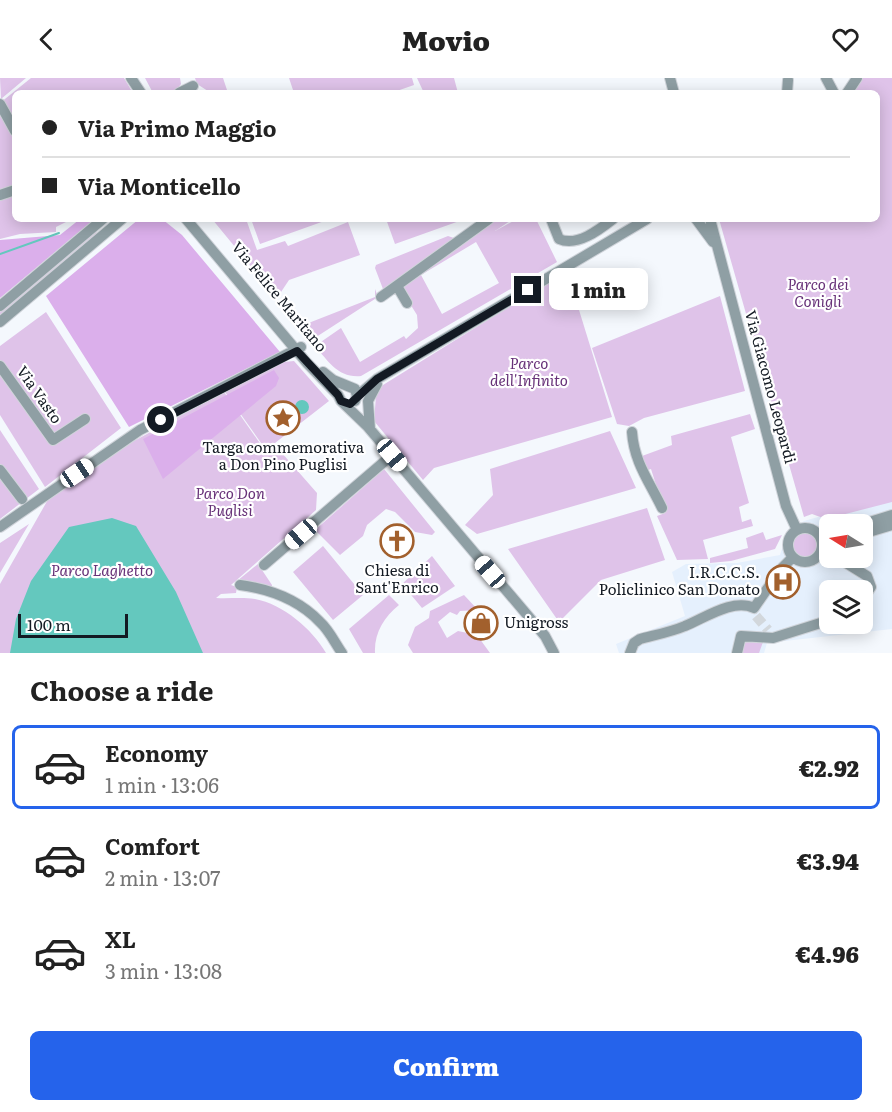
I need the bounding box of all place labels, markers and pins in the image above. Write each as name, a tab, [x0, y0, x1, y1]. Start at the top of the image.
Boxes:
place icon: Targa commemorativa a Don Pino Puglisi	[265, 400, 301, 436]
place label: Targa commemorativa a Don Pino Puglisi	[202, 435, 365, 475]
church icon: Chiesa di Sant'Enrico	[379, 523, 415, 559]
place label: Chiesa di Sant'Enrico	[355, 558, 439, 598]
place label: I.R.C.C.S. Policlinico San Donato	[599, 560, 760, 600]
hospital icon: I.R.C.C.S. Policlinico San Donato	[765, 564, 801, 600]
shop icon: Unigross	[463, 605, 499, 641]
place label: Unigross	[504, 610, 568, 633]

